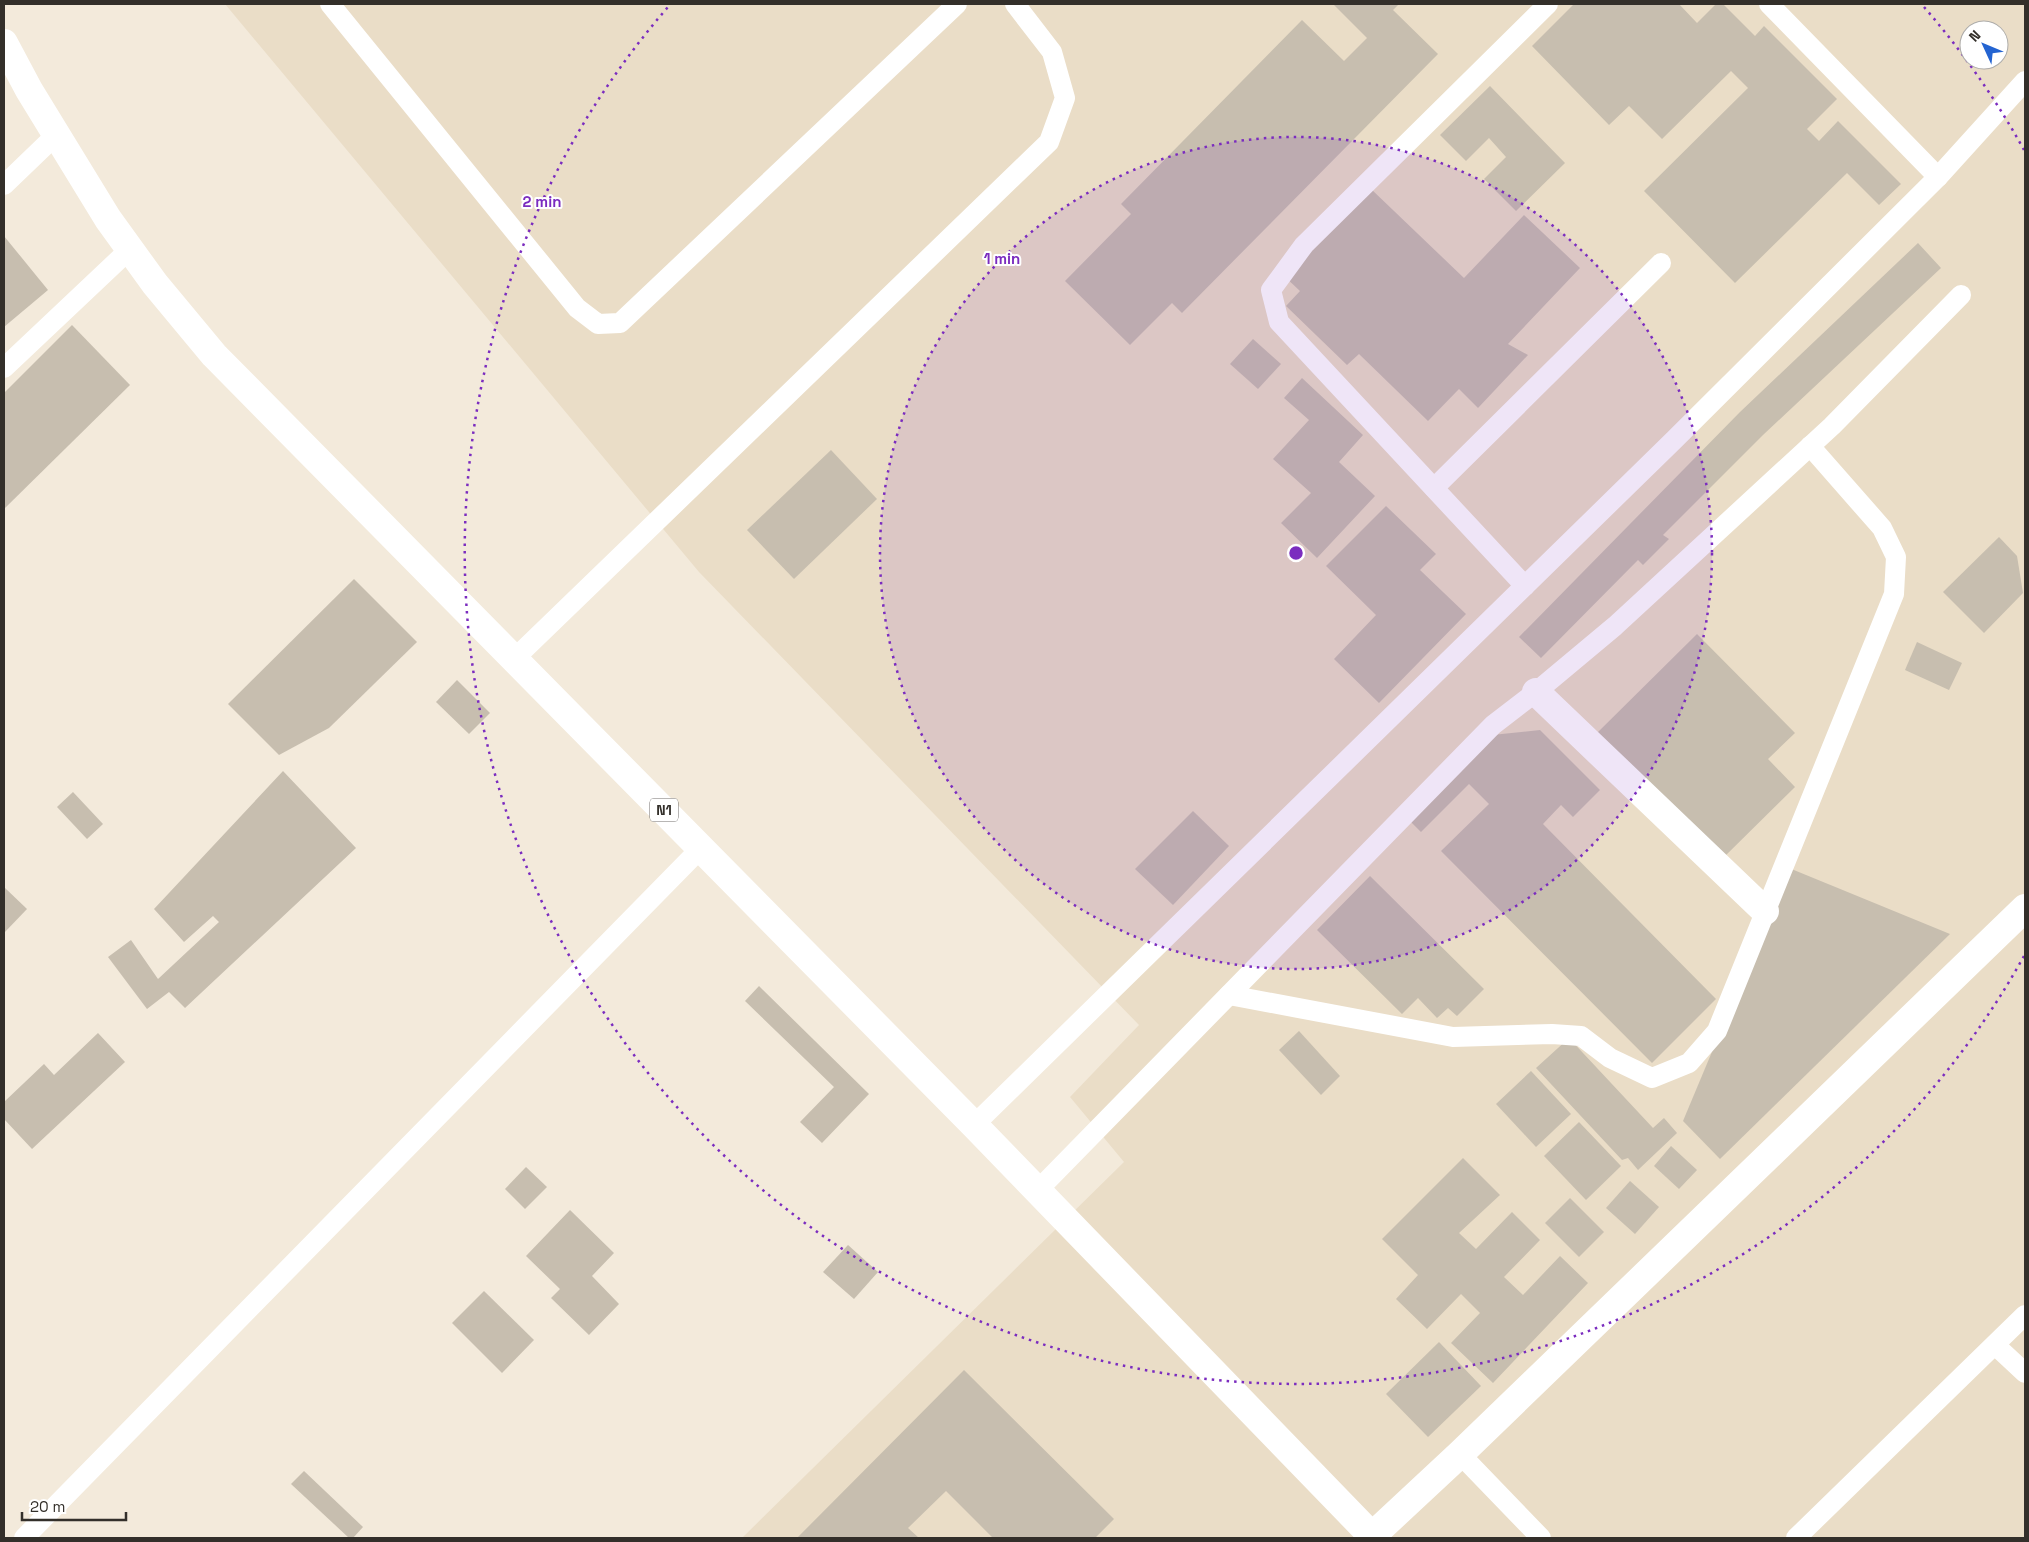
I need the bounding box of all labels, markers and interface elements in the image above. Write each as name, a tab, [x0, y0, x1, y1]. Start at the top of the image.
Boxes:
north arrow	[1959, 20, 2009, 70]
text: N	[1965, 26, 1984, 46]
text: 2 min	[523, 192, 561, 211]
text: 1 min	[984, 249, 1020, 268]
centre of rings	[1287, 544, 1305, 562]
road number: N1	[650, 798, 678, 822]
scale bar	[22, 1490, 126, 1522]
text: 20 m	[30, 1497, 65, 1516]

